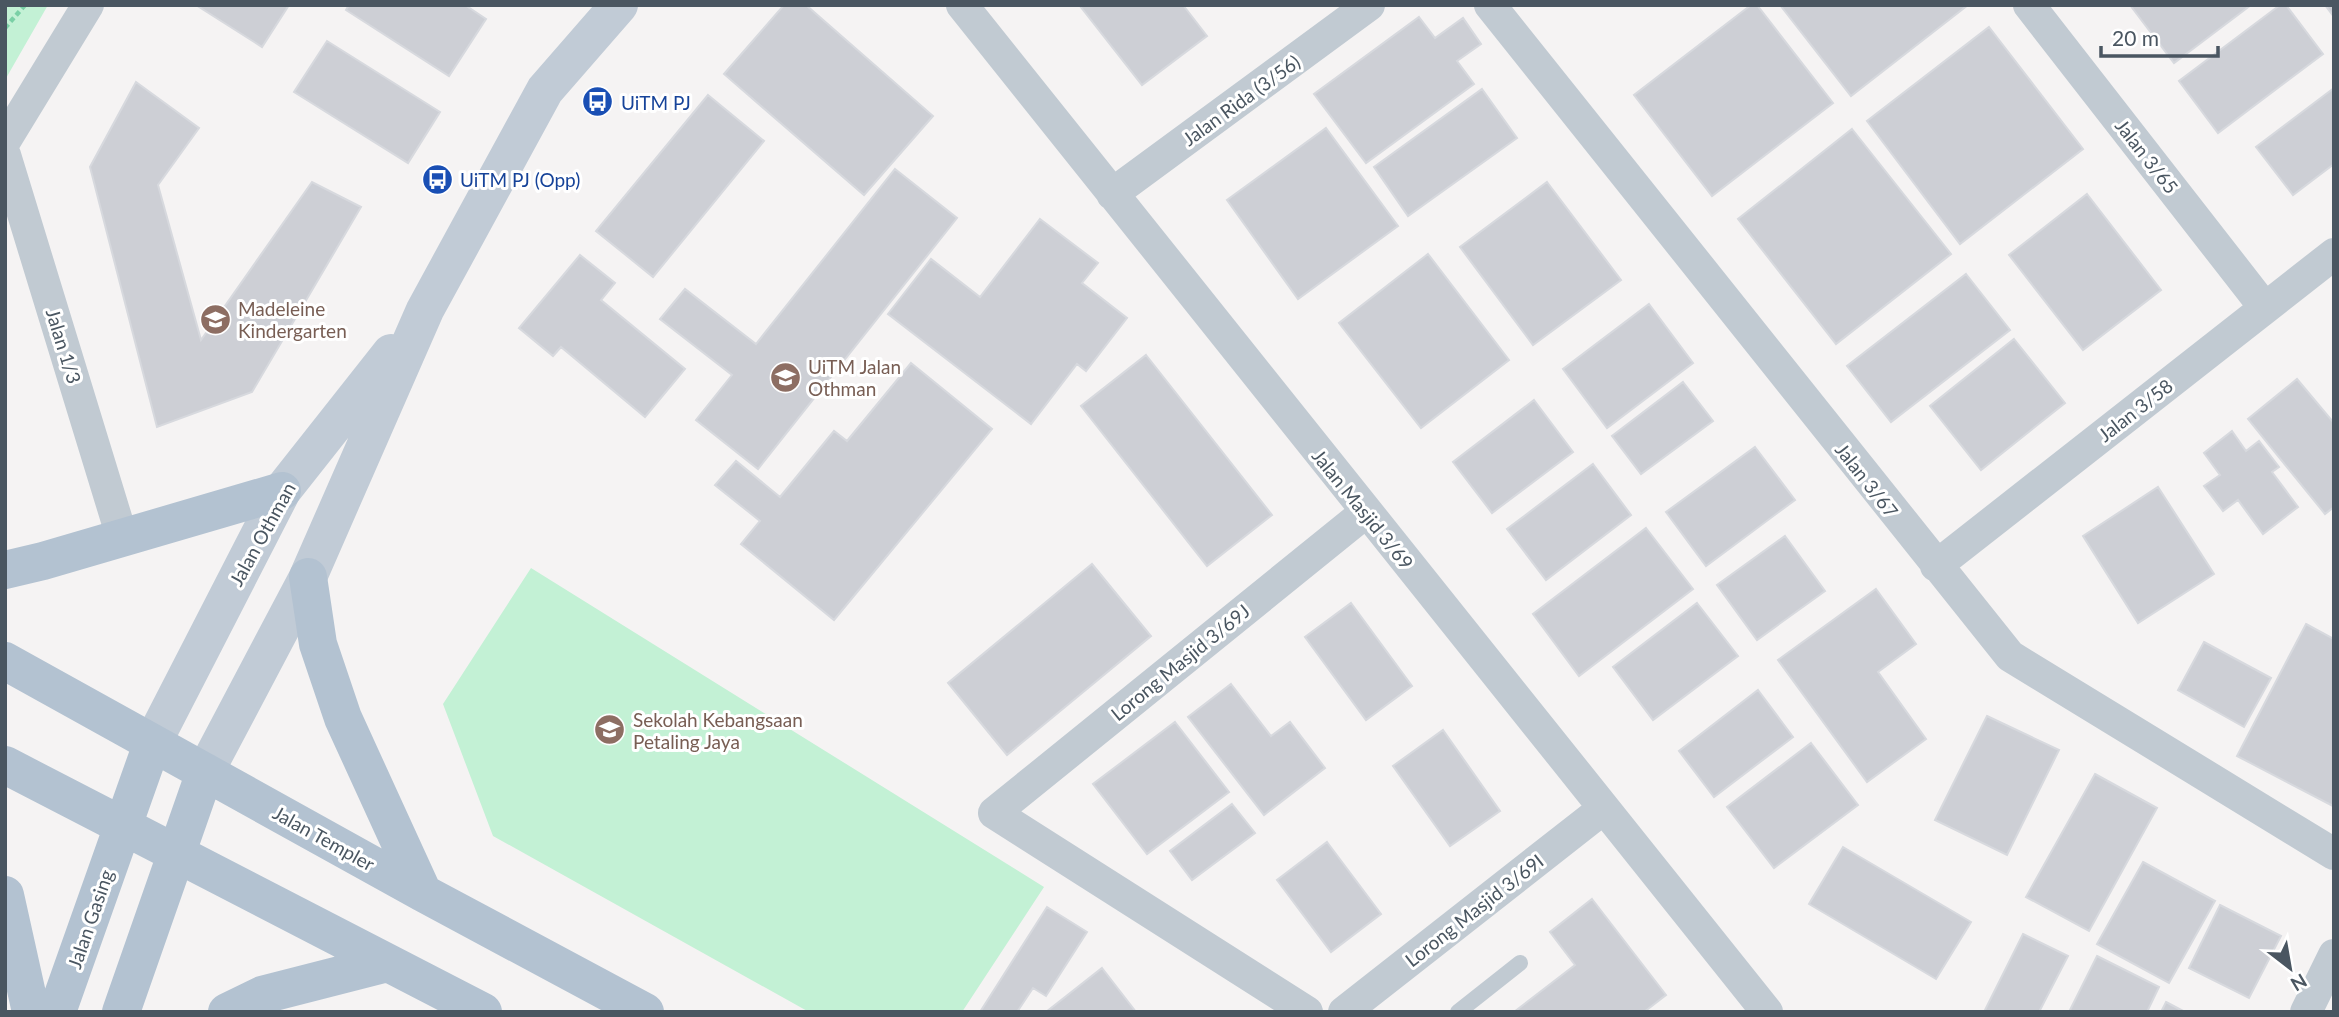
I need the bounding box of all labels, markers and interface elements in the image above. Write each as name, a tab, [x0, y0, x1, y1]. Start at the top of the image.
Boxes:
scale bar	[2101, 14, 2218, 58]
text: 20 m	[2112, 25, 2159, 50]
street label: Jalan Rida (3/56)	[1178, 50, 1304, 150]
bus stop icon: UiTM PJ	[581, 85, 615, 119]
place label: UiTM PJ	[621, 91, 691, 114]
street label: Jalan 3/65	[2111, 114, 2183, 198]
bus stop icon: UiTM PJ (Opp)	[420, 162, 454, 196]
place label: UiTM PJ (Opp)	[460, 168, 580, 191]
place label: Madeleine Kindergarten	[238, 297, 347, 342]
school or university icon: Madeleine Kindergarten	[198, 302, 232, 336]
street label: Jalan 1/3	[42, 306, 86, 386]
place label: UiTM Jalan Othman	[808, 355, 901, 400]
school or university icon: UiTM Jalan Othman	[768, 360, 802, 394]
street label: Jalan 3/58	[2093, 374, 2177, 446]
street label: Jalan 3/67	[1831, 438, 1903, 522]
street label: Jalan Masjid 3/69	[1308, 444, 1418, 574]
street label: Jalan Othman	[224, 478, 300, 590]
street label: Lorong Masjid 3/69J	[1106, 599, 1254, 725]
place label: Sekolah Kebangsaan Petaling Jaya	[633, 708, 803, 753]
school or university icon: Sekolah Kebangsaan Petaling Jaya	[593, 713, 627, 747]
street label: Jalan Templer	[269, 801, 379, 875]
street label: Lorong Masjid 3/69I	[1400, 849, 1548, 971]
street label: Jalan Gasing	[62, 866, 118, 971]
north arrow	[2255, 933, 2325, 1003]
text: N	[2287, 969, 2311, 997]

